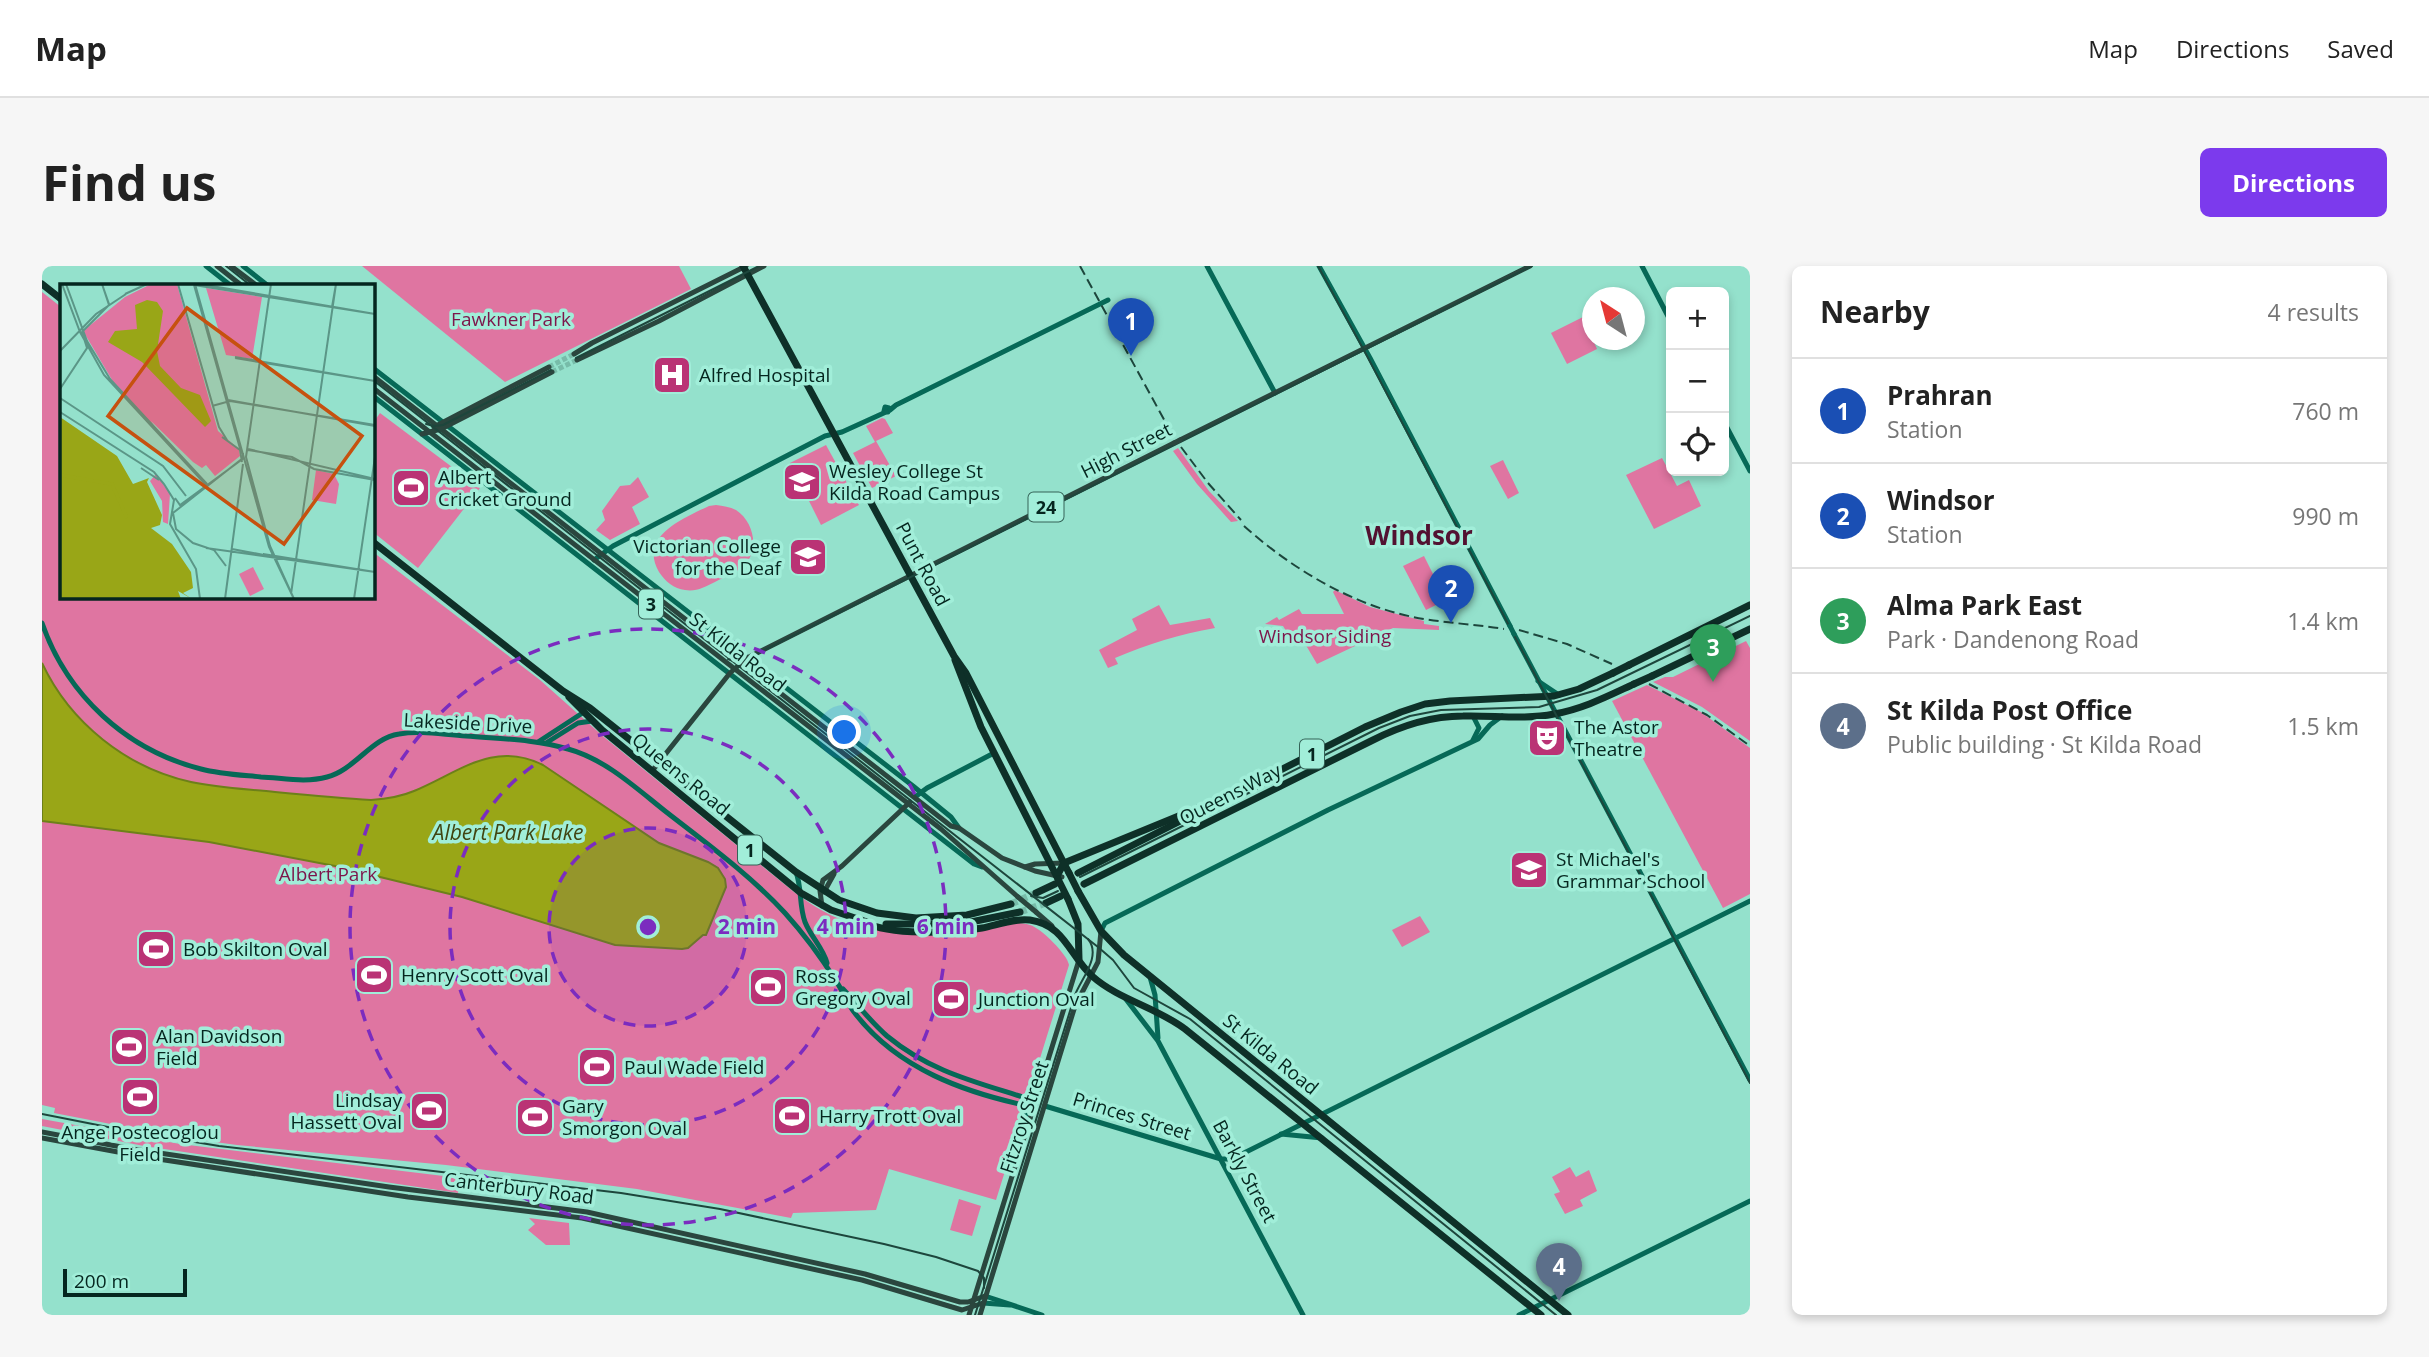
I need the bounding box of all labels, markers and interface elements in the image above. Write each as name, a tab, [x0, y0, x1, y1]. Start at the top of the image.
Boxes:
text: Map	[35, 26, 107, 71]
text: Map	[2088, 32, 2138, 65]
text: Directions	[2176, 32, 2289, 65]
text: Saved	[2327, 32, 2394, 65]
button: Directions	[2200, 148, 2387, 217]
text: Find us	[42, 149, 216, 215]
inset map	[60, 284, 374, 598]
north arrow	[1582, 287, 1645, 350]
map controls	[1666, 287, 1729, 476]
button: +	[1666, 287, 1729, 350]
text: Nearby	[1820, 291, 1930, 332]
text: 4 results	[2268, 296, 2359, 328]
pin: 1	[1108, 298, 1154, 356]
park label: Fawkner Park	[451, 306, 571, 332]
button: −	[1666, 350, 1729, 413]
hospital icon: Alfred Hospital	[651, 354, 693, 396]
place label: Alfred Hospital	[699, 362, 830, 388]
text: Prahran	[1887, 377, 1993, 413]
text: 1	[1836, 395, 1850, 427]
text: 760 m	[2292, 395, 2359, 427]
button: locate	[1666, 413, 1729, 476]
text: Station	[1887, 413, 1963, 445]
street label: High Street	[1076, 416, 1176, 484]
place label: Wesley College St Kilda Road Campus	[829, 458, 1000, 506]
school or university icon: Wesley College St Kilda Road Campus	[781, 461, 823, 503]
place label: Albert Cricket Ground	[438, 464, 572, 512]
sports icon: Albert Cricket Ground	[390, 467, 432, 509]
text: Windsor	[1887, 482, 1994, 518]
road number: 24	[1028, 493, 1063, 522]
text: 2	[1836, 500, 1850, 532]
text: 990 m	[2292, 500, 2359, 532]
street label: Punt Road	[890, 517, 956, 611]
district label: Windsor	[1365, 517, 1473, 553]
text: Station	[1887, 518, 1963, 550]
place label: Victorian College for the Deaf	[633, 533, 783, 581]
school or university icon: Victorian College for the Deaf	[787, 536, 829, 578]
pin: 2	[1428, 565, 1474, 623]
text: Alma Park East	[1887, 587, 2082, 623]
road number: 3	[639, 590, 663, 618]
text: 3	[1836, 605, 1850, 637]
text: 1.4 km	[2287, 605, 2359, 637]
street label: St Kilda Road	[684, 606, 792, 698]
park label: Windsor Siding	[1259, 623, 1391, 649]
text: Park · Dandenong Road	[1887, 623, 2139, 655]
pin: 3	[1690, 624, 1736, 682]
text: St Kilda Post Office	[1887, 692, 2132, 728]
street label: Lakeside Drive	[403, 707, 533, 739]
text: 4	[1836, 710, 1850, 742]
text: 1.5 km	[2287, 710, 2359, 742]
place label: The Astor Theatre	[1574, 714, 1659, 762]
your location	[827, 715, 861, 749]
theatre icon: The Astor Theatre	[1526, 717, 1568, 759]
street label: Queens Road	[627, 727, 735, 821]
text: Public building · St Kilda Road	[1887, 728, 2202, 760]
road number: 1	[1300, 740, 1324, 768]
street label: Queens Way	[1175, 757, 1286, 831]
water label: Albert Park Lake	[431, 818, 583, 846]
road number: 1	[738, 836, 762, 864]
place label: St Michael's Grammar School	[1556, 846, 1705, 894]
school or university icon: St Michael's Grammar School	[1508, 849, 1550, 891]
park label: Albert Park	[279, 861, 377, 887]
text: 2 min	[718, 912, 776, 940]
text: 4 min	[817, 912, 875, 940]
text: 6 min	[917, 912, 975, 940]
centre of rings	[636, 915, 660, 939]
sports icon: Bob Skilton Oval	[135, 928, 177, 970]
place label: Bob Skilton Oval	[183, 936, 328, 962]
sports icon: Henry Scott Oval	[353, 954, 395, 996]
place label: Henry Scott Oval	[401, 962, 549, 988]
place label: Ross Gregory Oval	[795, 963, 911, 1011]
sports icon: Ross Gregory Oval	[747, 966, 789, 1008]
sports icon: Junction Oval	[930, 978, 972, 1020]
place label: Junction Oval	[976, 986, 1095, 1012]
street label: St Kilda Road	[1218, 1007, 1324, 1101]
place label: Alan Davidson Field	[156, 1023, 282, 1071]
sports icon: Alan Davidson Field	[108, 1026, 150, 1068]
sports icon: Paul Wade Field	[576, 1046, 618, 1088]
place label: Paul Wade Field	[624, 1054, 764, 1080]
street label: Fitzroy Street	[994, 1057, 1055, 1177]
sports icon: Ange Postecoglou Field	[119, 1076, 161, 1118]
street label: Princes Street	[1070, 1086, 1195, 1146]
place label: Lindsay Hassett Oval	[291, 1087, 402, 1135]
sports icon: Lindsay Hassett Oval	[408, 1090, 450, 1132]
place label: Gary Smorgon Oval	[562, 1093, 687, 1141]
sports icon: Harry Trott Oval	[771, 1095, 813, 1137]
sports icon: Gary Smorgon Oval	[514, 1096, 556, 1138]
place label: Harry Trott Oval	[819, 1103, 961, 1129]
street label: Barkly Street	[1207, 1115, 1283, 1227]
place label: Ange Postecoglou Field	[61, 1119, 219, 1167]
street label: Canterbury Road	[443, 1166, 595, 1210]
pin: 4	[1536, 1243, 1582, 1301]
scale bar	[63, 1266, 187, 1298]
text: 200 m	[74, 1268, 129, 1294]

